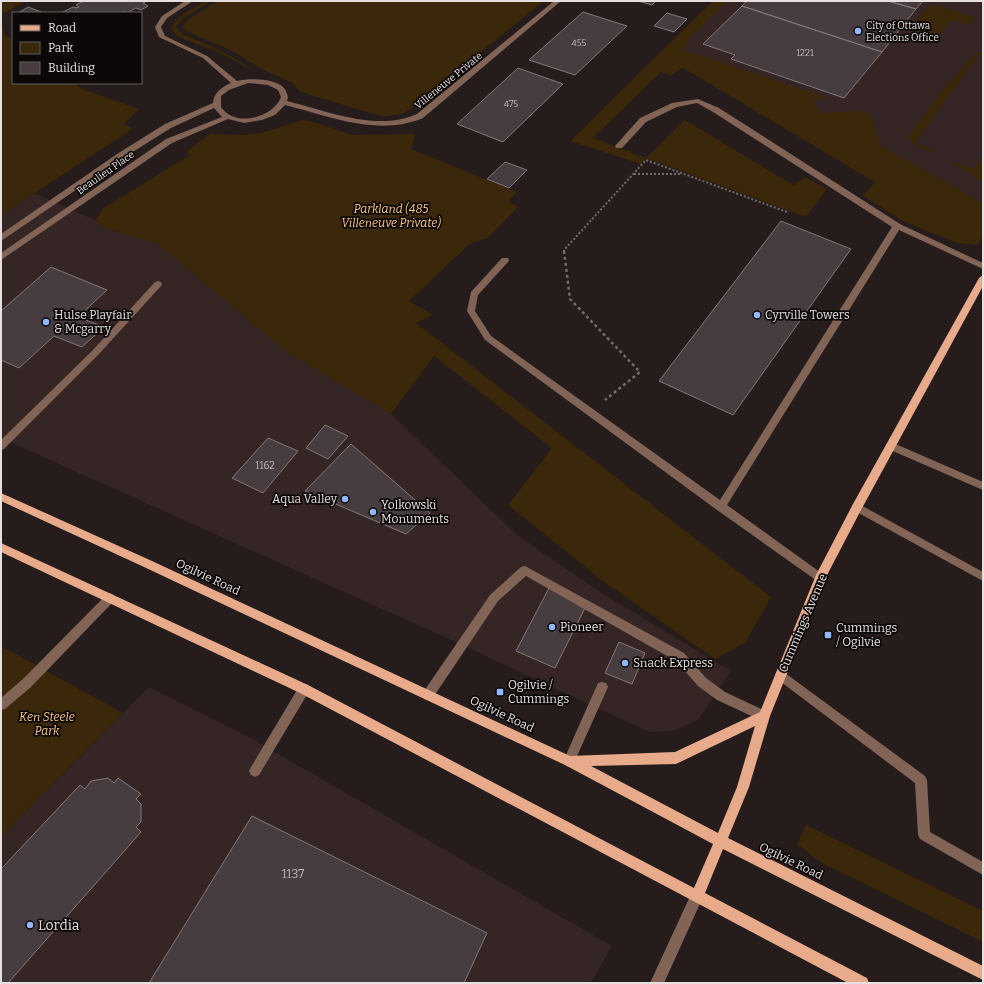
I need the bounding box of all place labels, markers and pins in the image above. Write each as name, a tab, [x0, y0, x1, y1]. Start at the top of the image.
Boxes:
place label: City of Ottawa Elections Office	[866, 20, 939, 44]
marker: City of Ottawa Elections Office	[853, 26, 863, 36]
place label: Hulse Playfair & Mcgarry	[54, 308, 132, 336]
place label: Cyrville Towers	[765, 308, 850, 322]
marker: Cyrville Towers	[752, 310, 762, 320]
marker: Hulse Playfair & Mcgarry	[41, 317, 51, 327]
place label: Aqua Valley	[272, 492, 338, 506]
marker: Aqua Valley	[340, 494, 350, 504]
place label: Yolkowski Monuments	[381, 498, 449, 526]
marker: Yolkowski Monuments	[368, 507, 378, 517]
place label: Pioneer	[560, 620, 604, 634]
place label: Cummings / Ogilvie	[836, 621, 897, 649]
marker: Pioneer	[547, 622, 557, 632]
marker: Cummings / Ogilvie	[823, 630, 833, 640]
place label: Snack Express	[633, 656, 713, 670]
marker: Snack Express	[620, 658, 630, 668]
place label: Ogilvie / Cummings	[508, 678, 569, 706]
marker: Ogilvie / Cummings	[495, 687, 505, 697]
place label: Lordia	[38, 917, 80, 934]
marker: Lordia	[25, 920, 35, 930]

